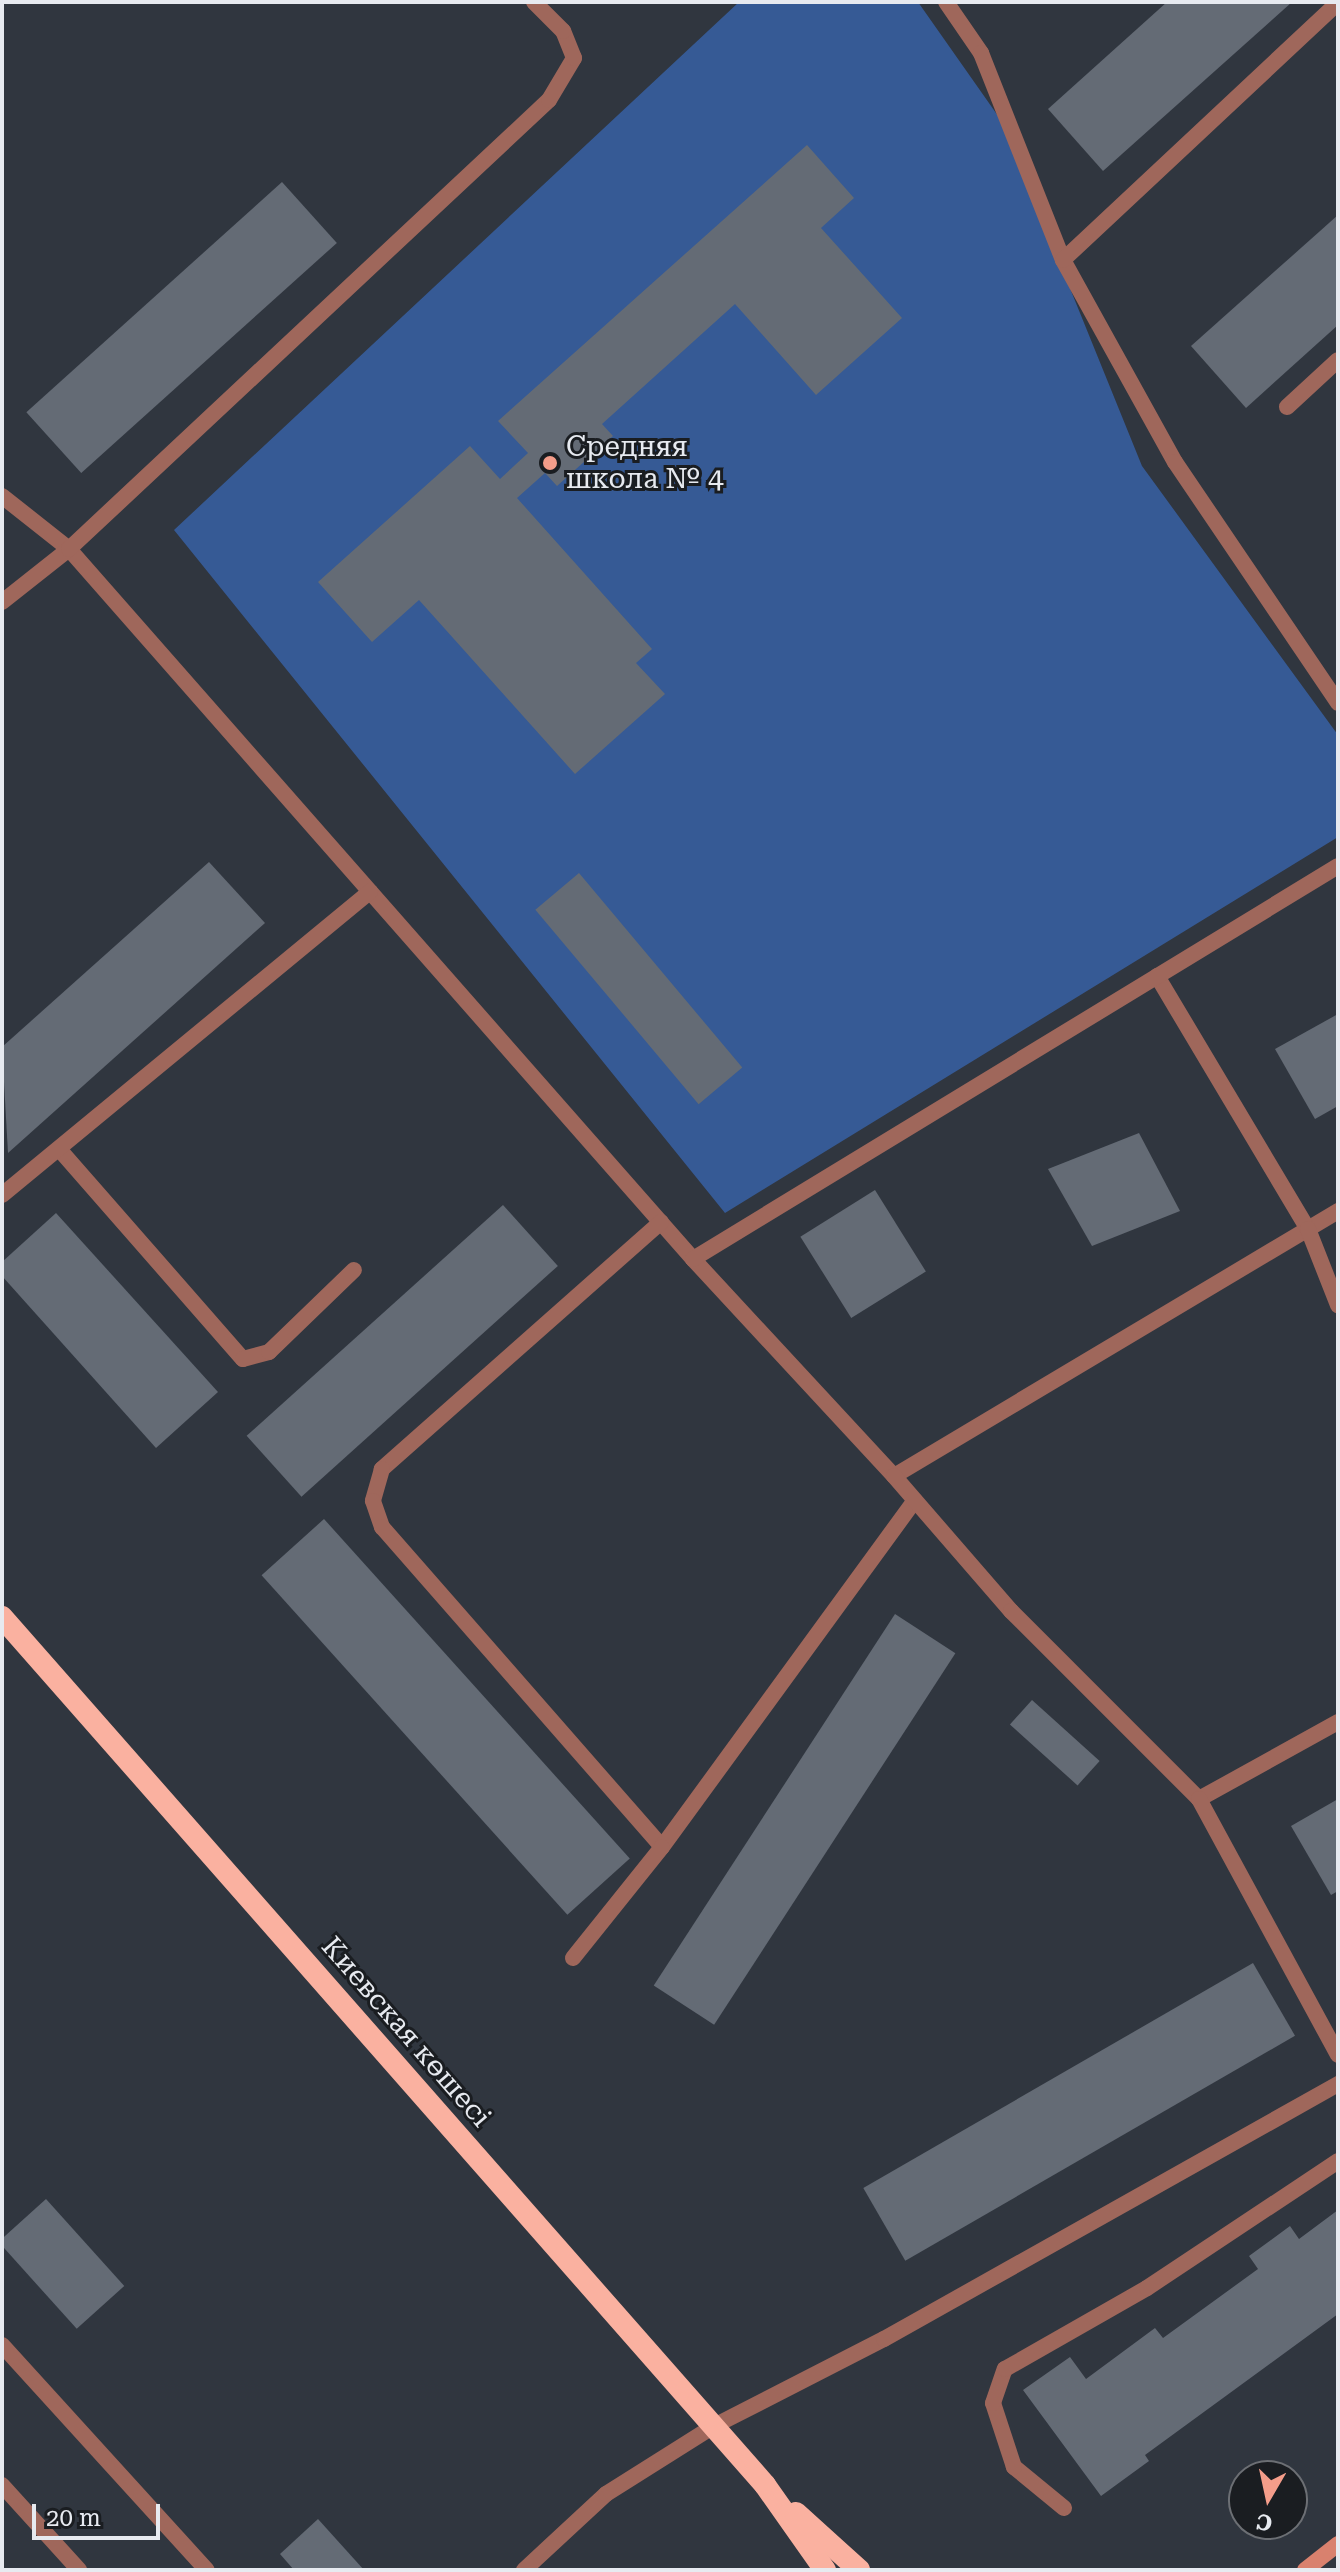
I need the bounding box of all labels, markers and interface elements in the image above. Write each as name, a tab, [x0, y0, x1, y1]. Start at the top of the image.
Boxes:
place label: Средняя школа № 4	[566, 430, 724, 496]
marker: Средняя школа № 4	[541, 454, 559, 472]
street label: Киевская көшесі	[314, 1930, 498, 2134]
north arrow	[1228, 2460, 1308, 2540]
scale bar	[36, 2488, 164, 2538]
text: 20 m	[46, 2504, 101, 2532]
text: С	[1255, 2509, 1274, 2536]

